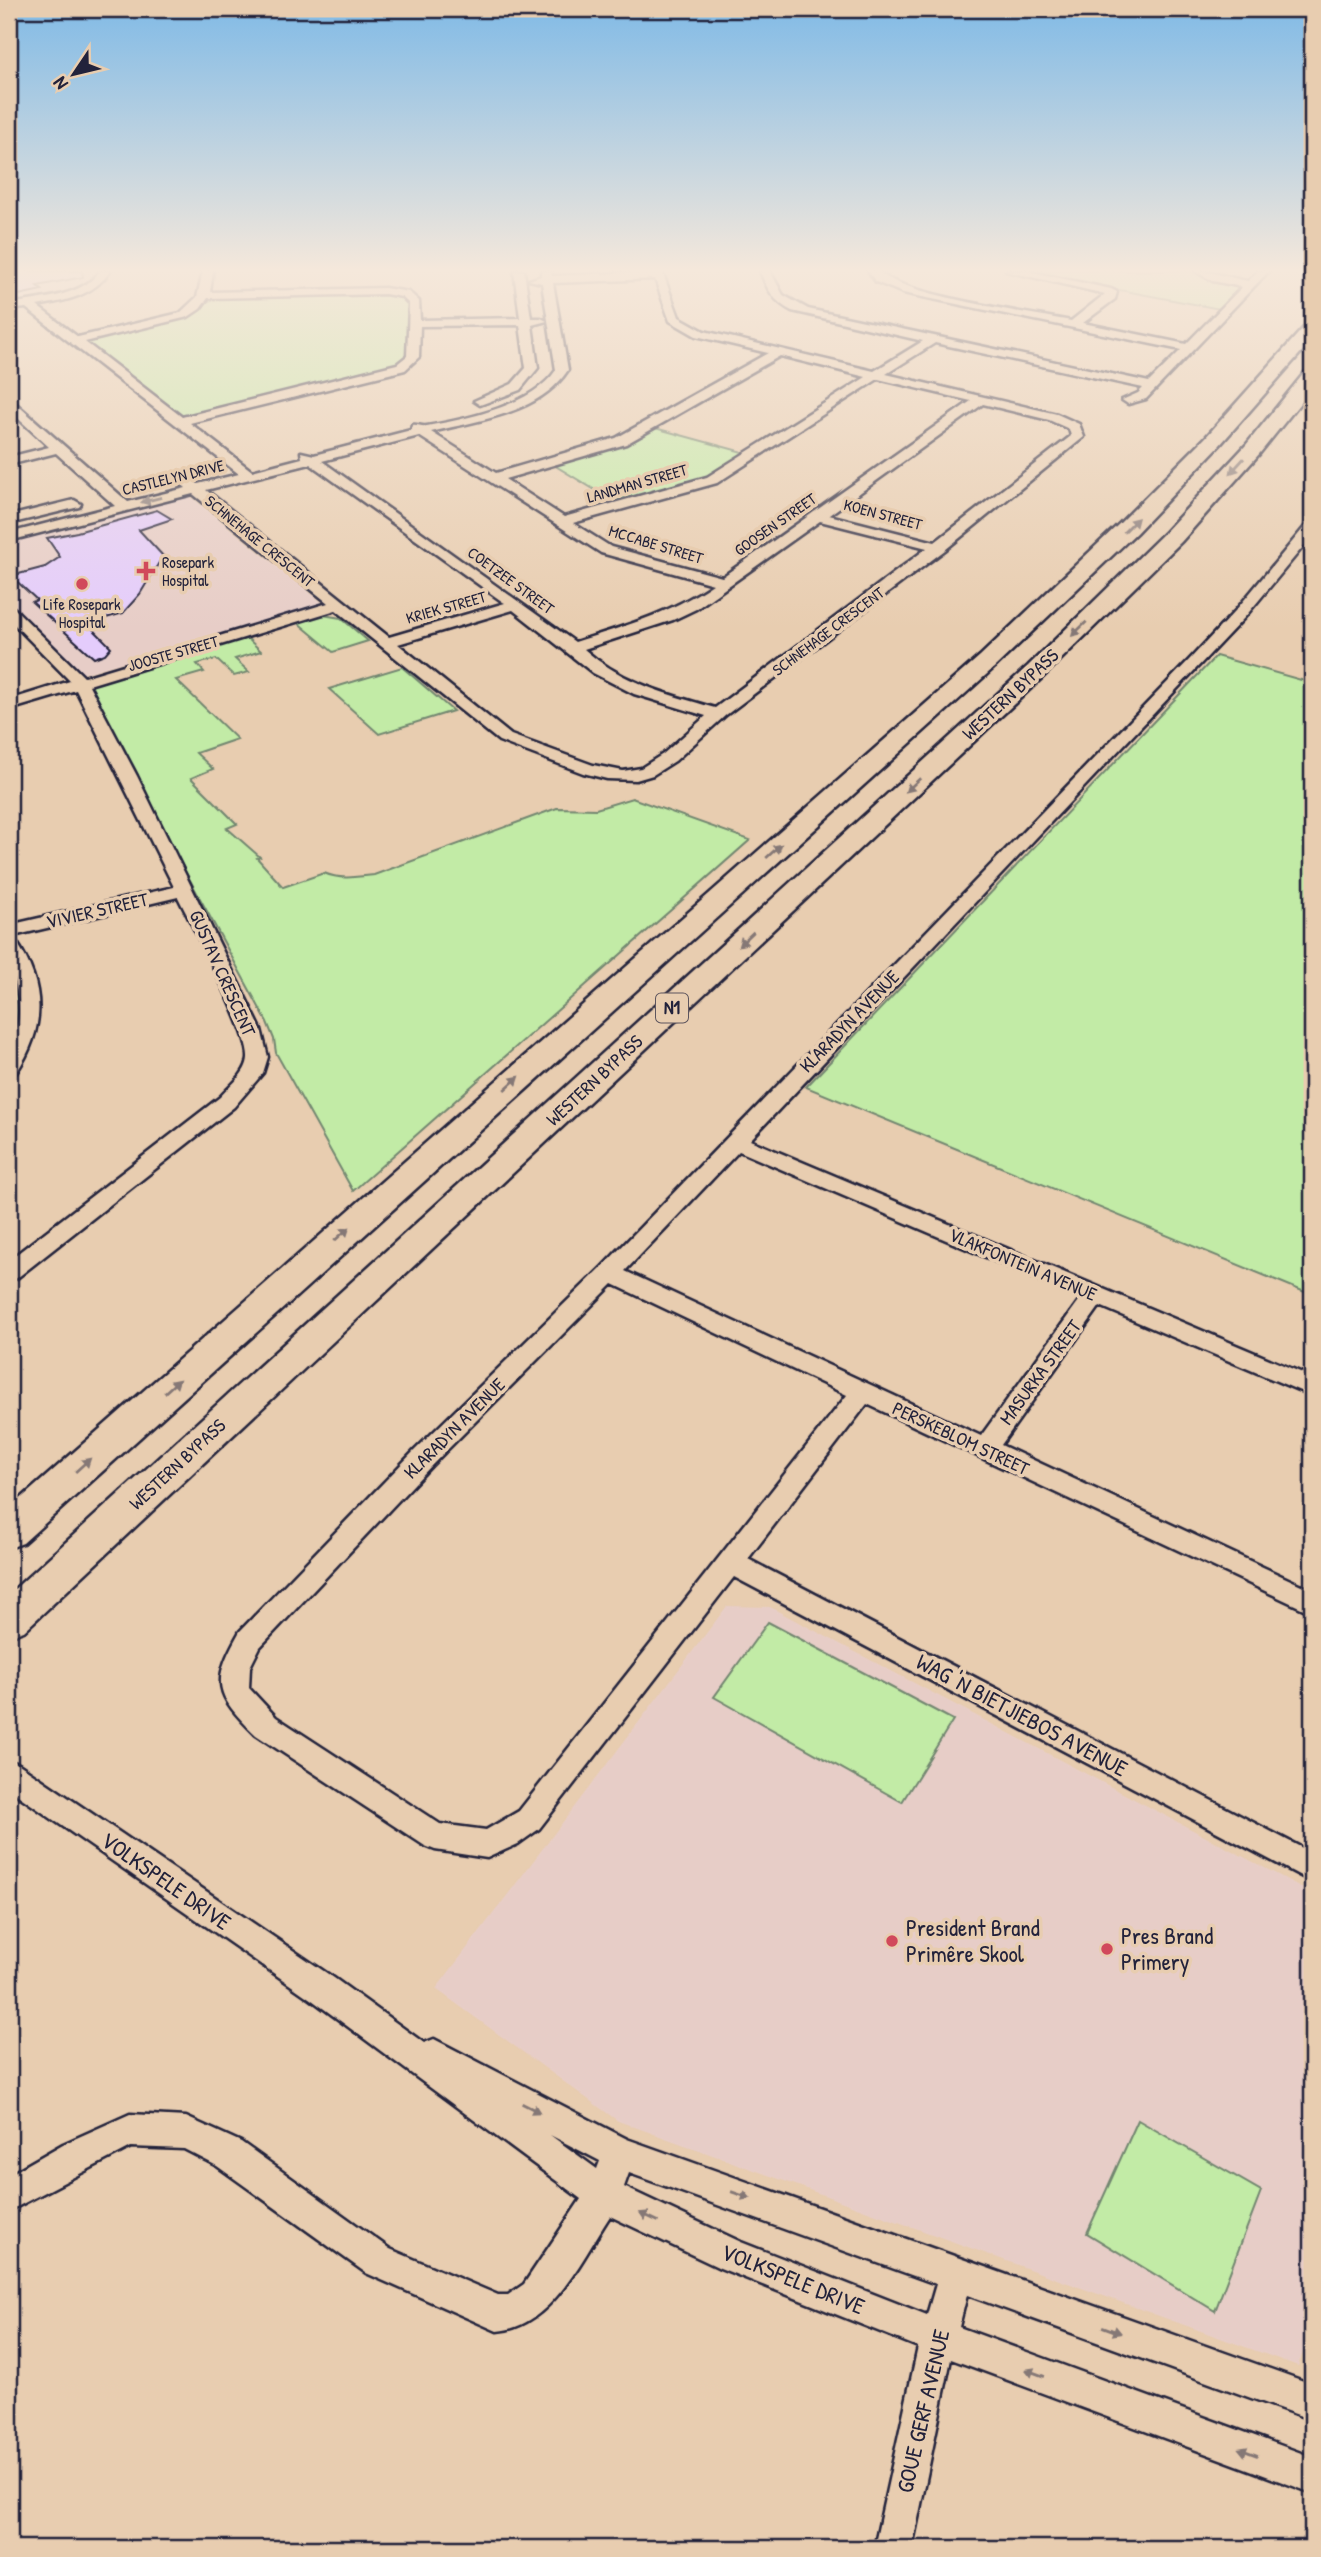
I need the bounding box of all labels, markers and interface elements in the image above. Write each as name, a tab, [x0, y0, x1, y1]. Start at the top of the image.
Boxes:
north arrow	[38, 38, 108, 108]
text: N	[47, 72, 74, 95]
street label: CASTLELYN DRIVE	[120, 454, 226, 500]
one-way arrow	[1229, 457, 1245, 475]
street label: LANDMAN STREET	[584, 458, 690, 508]
street label: GOOSEN STREET	[729, 487, 821, 560]
street label: SCHNEHAGE CRESCENT	[201, 490, 320, 592]
street label: KOEN STREET	[841, 493, 925, 535]
one-way arrow	[140, 495, 162, 506]
one-way arrow	[1123, 517, 1139, 533]
street label: MCCABE STREET	[606, 519, 706, 569]
street label: COETZEE STREET	[463, 541, 559, 619]
place label: Rosepark Hospital	[162, 551, 215, 591]
marker: Rosepark Hospital	[136, 561, 156, 581]
marker: Life Rosepark Hospital	[74, 576, 90, 592]
street label: SCHNEHAGE CRESCENT	[767, 581, 889, 680]
street label: KRIEK STREET	[403, 585, 489, 629]
place label: Life Rosepark Hospital	[43, 593, 121, 633]
one-way arrow	[1070, 621, 1087, 638]
street label: JOOSTE STREET	[125, 629, 221, 676]
street label: WESTERN BYPASS	[956, 642, 1064, 745]
one-way arrow	[905, 776, 922, 792]
one-way arrow	[765, 843, 783, 859]
street label: VIVIER STREET	[44, 885, 151, 934]
street label: GUSTAV CRESCENT	[184, 906, 263, 1041]
one-way arrow	[738, 931, 755, 947]
street label: KLARADYN AVENUE	[793, 964, 905, 1078]
road number: N1	[656, 993, 688, 1023]
street label: WESTERN BYPASS	[540, 1028, 648, 1131]
one-way arrow	[503, 1075, 521, 1091]
street label: VLAKFONTEIN AVENUE	[945, 1221, 1101, 1307]
one-way arrow	[333, 1227, 350, 1243]
street label: MASURKA STREET	[993, 1313, 1088, 1430]
street label: KLARADYN AVENUE	[398, 1371, 511, 1484]
one-way arrow	[164, 1379, 181, 1394]
street label: PERSKEBLOM STREET	[888, 1395, 1035, 1482]
street label: WESTERN BYPASS	[123, 1412, 231, 1515]
one-way arrow	[74, 1457, 92, 1473]
street label: WAG 'N BIETJIEBOS AVENUE	[911, 1646, 1133, 1783]
street label: VOLKSPELE DRIVE	[95, 1824, 237, 1937]
place label: President Brand Primêre Skool	[906, 1912, 1040, 1969]
place label: Pres Brand Primery	[1121, 1920, 1213, 1977]
marker: President Brand Primêre Skool	[884, 1933, 900, 1949]
marker: Pres Brand Primery	[1099, 1941, 1115, 1957]
one-way arrow	[521, 2103, 541, 2114]
one-way arrow	[731, 2190, 752, 2201]
one-way arrow	[639, 2211, 659, 2223]
street label: VOLKSPELE DRIVE	[717, 2236, 869, 2321]
one-way arrow	[1102, 2325, 1123, 2336]
street label: GOUE GERF AVENUE	[889, 2326, 956, 2496]
one-way arrow	[1024, 2367, 1045, 2378]
one-way arrow	[1238, 2446, 1259, 2457]

